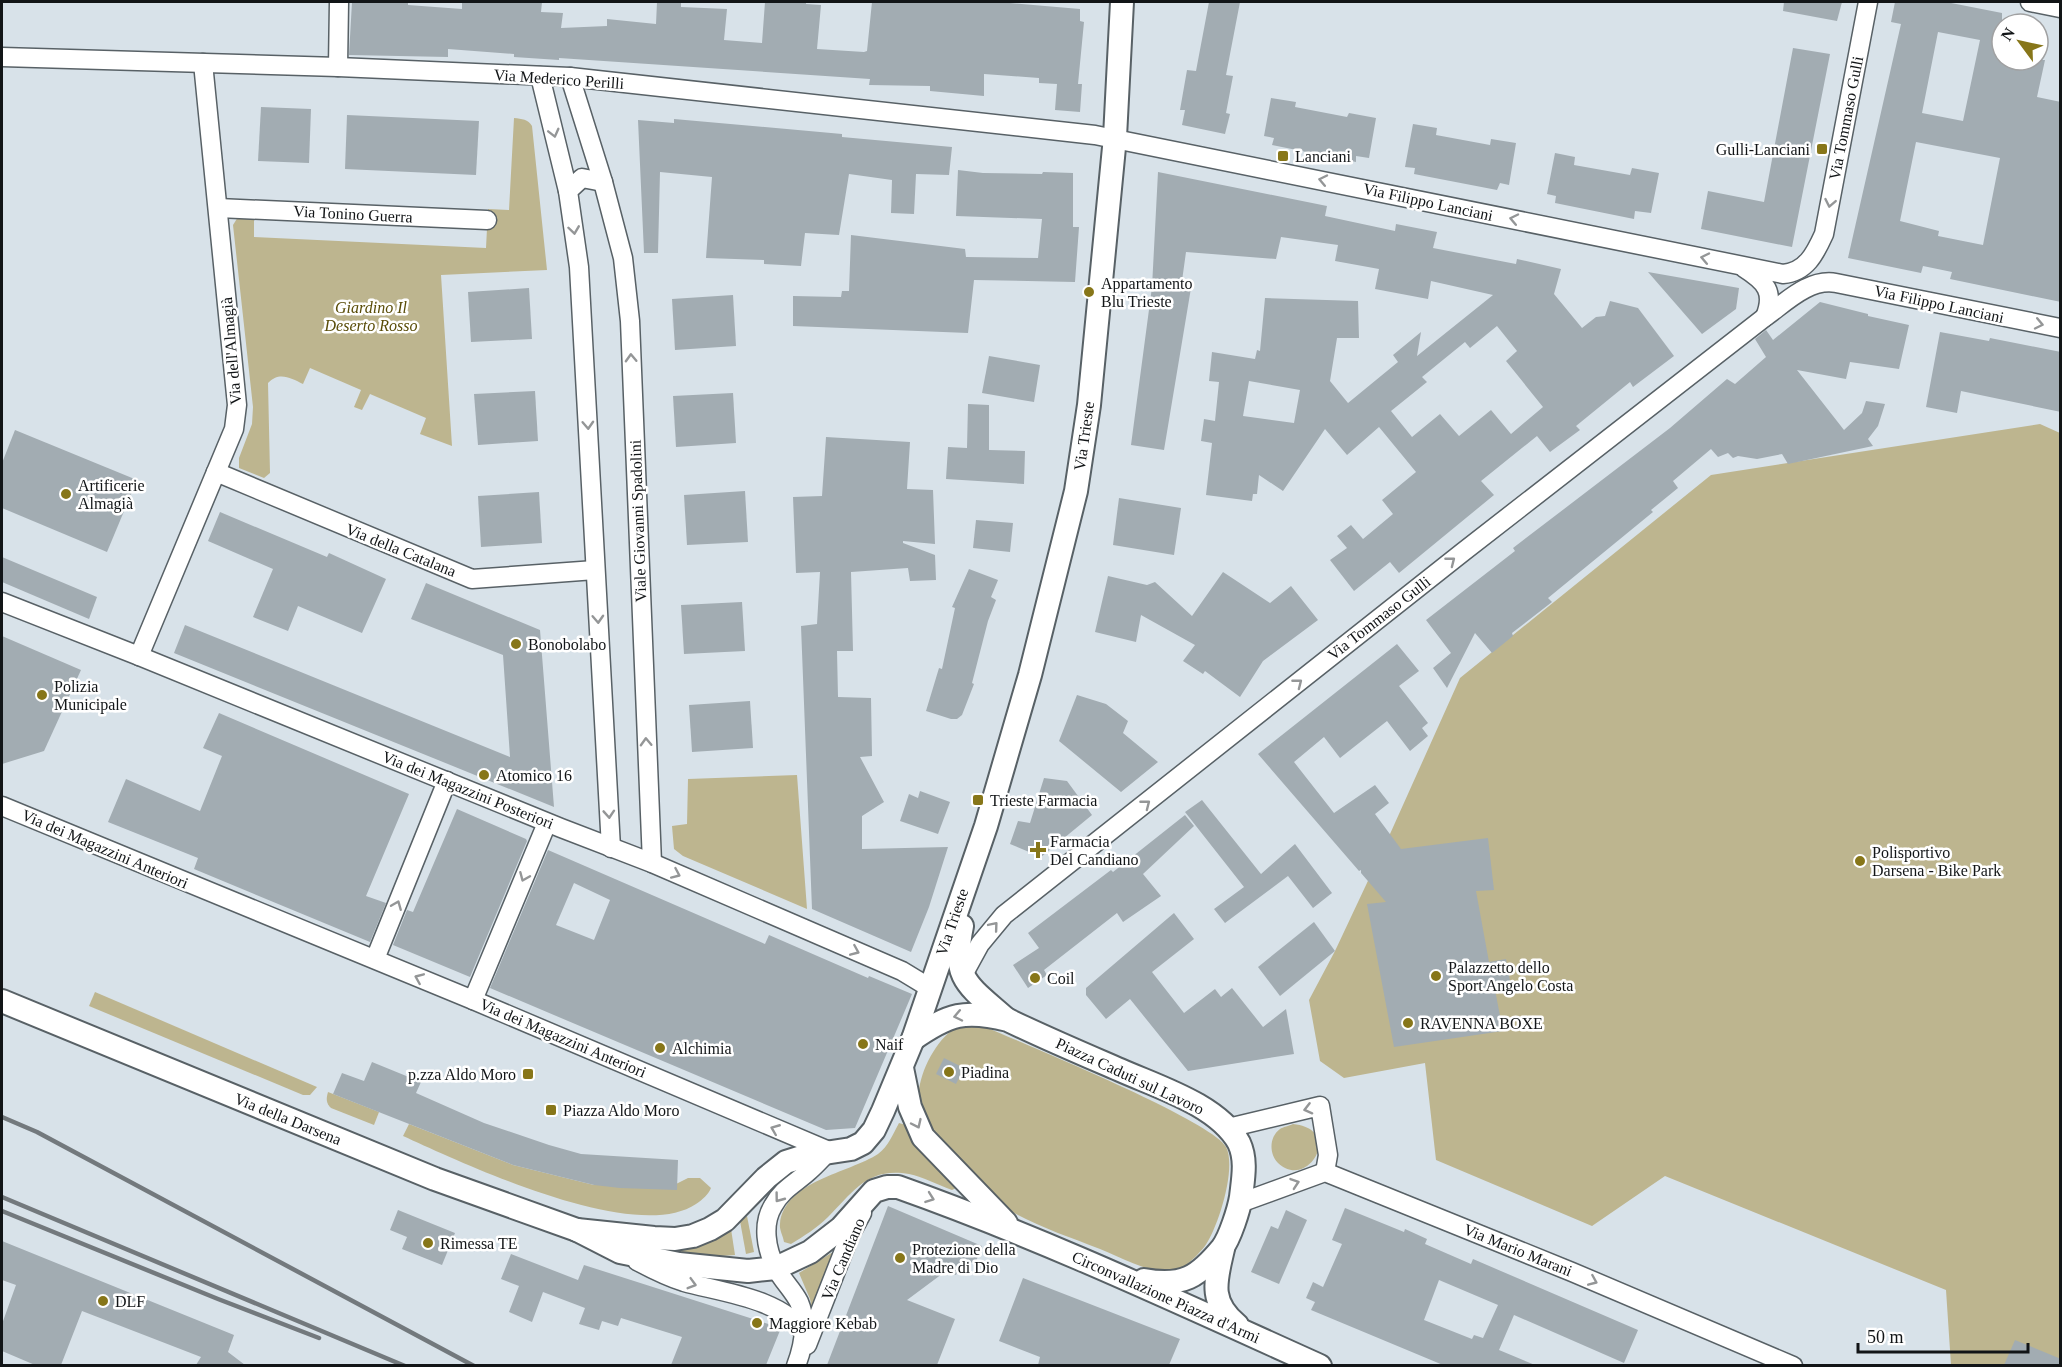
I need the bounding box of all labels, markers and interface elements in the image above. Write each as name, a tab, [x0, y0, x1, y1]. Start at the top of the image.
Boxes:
north arrow	[1990, 12, 2050, 72]
text: N	[1998, 24, 2018, 44]
street label: Via Tommaso Gulli	[1826, 54, 1866, 181]
street label: Via Mederico Perilli	[493, 66, 625, 92]
one-way arrow	[547, 128, 560, 138]
place label: Gulli-Lanciani	[1716, 141, 1811, 158]
marker: Gulli-Lanciani	[1815, 142, 1829, 156]
place label: Lanciani	[1295, 148, 1352, 165]
marker: Lanciani	[1276, 149, 1290, 163]
one-way arrow	[1318, 174, 1328, 187]
street label: Via Filippo Lanciani	[1361, 180, 1495, 225]
one-way arrow	[1824, 198, 1837, 208]
street label: Via Tonino Guerra	[293, 202, 413, 226]
one-way arrow	[1509, 213, 1519, 226]
one-way arrow	[567, 226, 579, 235]
one-way arrow	[1700, 253, 1710, 266]
place label: Appartamento Blu Trieste	[1101, 275, 1193, 310]
street label: Via Filippo Lanciani	[1872, 282, 2006, 327]
marker: Appartamento Blu Trieste	[1082, 285, 1096, 299]
street label: Via dell'Almagià	[218, 296, 245, 406]
park label: Giardino Il Deserto Rosso	[324, 299, 417, 334]
one-way arrow	[2034, 317, 2044, 330]
one-way arrow	[625, 353, 638, 362]
street label: Via Trieste	[1071, 400, 1097, 472]
one-way arrow	[582, 420, 595, 429]
street label: Viale Giovanni Spadolini	[627, 439, 650, 603]
place label: Artificerie Almagià	[78, 477, 145, 513]
marker: Artificerie Almagià	[59, 487, 73, 501]
street label: Via della Catalana	[343, 520, 459, 580]
one-way arrow	[1444, 558, 1455, 569]
street label: Via Tommaso Gulli	[1324, 572, 1434, 663]
one-way arrow	[592, 615, 605, 624]
place label: Bonobolabo	[528, 636, 606, 653]
marker: Bonobolabo	[509, 637, 523, 651]
place label: Polizia Municipale	[54, 678, 127, 714]
one-way arrow	[1292, 679, 1303, 690]
marker: Polizia Municipale	[35, 688, 49, 702]
one-way arrow	[640, 737, 653, 746]
street label: Via dei Magazzini Posteriori	[379, 748, 557, 833]
place label: Atomico 16	[496, 767, 572, 784]
marker: Atomico 16	[477, 768, 491, 782]
place label: Trieste Farmacia	[990, 792, 1097, 809]
marker: Trieste Farmacia	[971, 793, 985, 807]
one-way arrow	[1139, 800, 1150, 811]
street label: Via dei Magazzini Anteriori	[19, 806, 191, 893]
one-way arrow	[602, 810, 615, 819]
place label: Farmacia Del Candiano	[1050, 833, 1138, 868]
marker: Farmacia Del Candiano	[1031, 843, 1045, 857]
place label: Polisportivo Darsena - Bike Park	[1872, 844, 2001, 879]
marker: Polisportivo Darsena - Bike Park	[1853, 854, 1867, 868]
one-way arrow	[670, 867, 681, 879]
one-way arrow	[519, 870, 531, 881]
street label: Via Trieste	[933, 886, 971, 958]
one-way arrow	[390, 900, 402, 911]
one-way arrow	[987, 922, 998, 933]
one-way arrow	[849, 944, 860, 956]
place label: Palazzetto dello Sport Angelo Costa	[1448, 959, 1573, 995]
marker: Palazzetto dello Sport Angelo Costa	[1429, 969, 1443, 983]
place label: Coil	[1047, 970, 1075, 987]
marker: Coil	[1028, 971, 1042, 985]
one-way arrow	[415, 973, 426, 985]
street label: Via dei Magazzini Anteriori	[477, 995, 649, 1082]
one-way arrow	[953, 1009, 963, 1022]
place label: RAVENNA BOXE	[1420, 1015, 1543, 1032]
marker: RAVENNA BOXE	[1401, 1016, 1415, 1030]
street label: Piazza Caduti sul Lavoro	[1053, 1034, 1207, 1118]
place label: Naif	[875, 1036, 904, 1053]
marker: Naif	[856, 1037, 870, 1051]
place label: Alchimia	[672, 1040, 732, 1057]
marker: Alchimia	[653, 1041, 667, 1055]
place label: Piadina	[961, 1064, 1009, 1081]
marker: Piadina	[942, 1065, 956, 1079]
place label: p.zza Aldo Moro	[408, 1066, 516, 1084]
marker: p.zza Aldo Moro	[521, 1067, 535, 1081]
street label: Via della Darsena	[232, 1090, 344, 1148]
place label: Piazza Aldo Moro	[563, 1102, 679, 1119]
one-way arrow	[1303, 1102, 1313, 1115]
marker: Piazza Aldo Moro	[544, 1103, 558, 1117]
one-way arrow	[909, 1117, 921, 1128]
one-way arrow	[770, 1124, 781, 1136]
one-way arrow	[1289, 1177, 1300, 1190]
one-way arrow	[775, 1191, 786, 1202]
one-way arrow	[924, 1191, 935, 1204]
street label: Via Candiano	[818, 1215, 868, 1303]
street label: Via Mario Marani	[1461, 1220, 1575, 1280]
place label: Rimessa TE	[440, 1235, 517, 1252]
marker: Rimessa TE	[421, 1236, 435, 1250]
place label: Protezione della Madre di Dio	[912, 1241, 1016, 1276]
street label: Circonvallazione Piazza d'Armi	[1069, 1248, 1263, 1346]
marker: Protezione della Madre di Dio	[893, 1251, 907, 1265]
one-way arrow	[1586, 1274, 1597, 1286]
one-way arrow	[686, 1277, 697, 1289]
place label: DLF	[115, 1293, 145, 1310]
marker: DLF	[96, 1294, 110, 1308]
place label: Maggiore Kebab	[769, 1315, 877, 1333]
marker: Maggiore Kebab	[750, 1316, 764, 1330]
scale bar	[1858, 1316, 2028, 1354]
text: 50 m	[1867, 1327, 1904, 1347]

